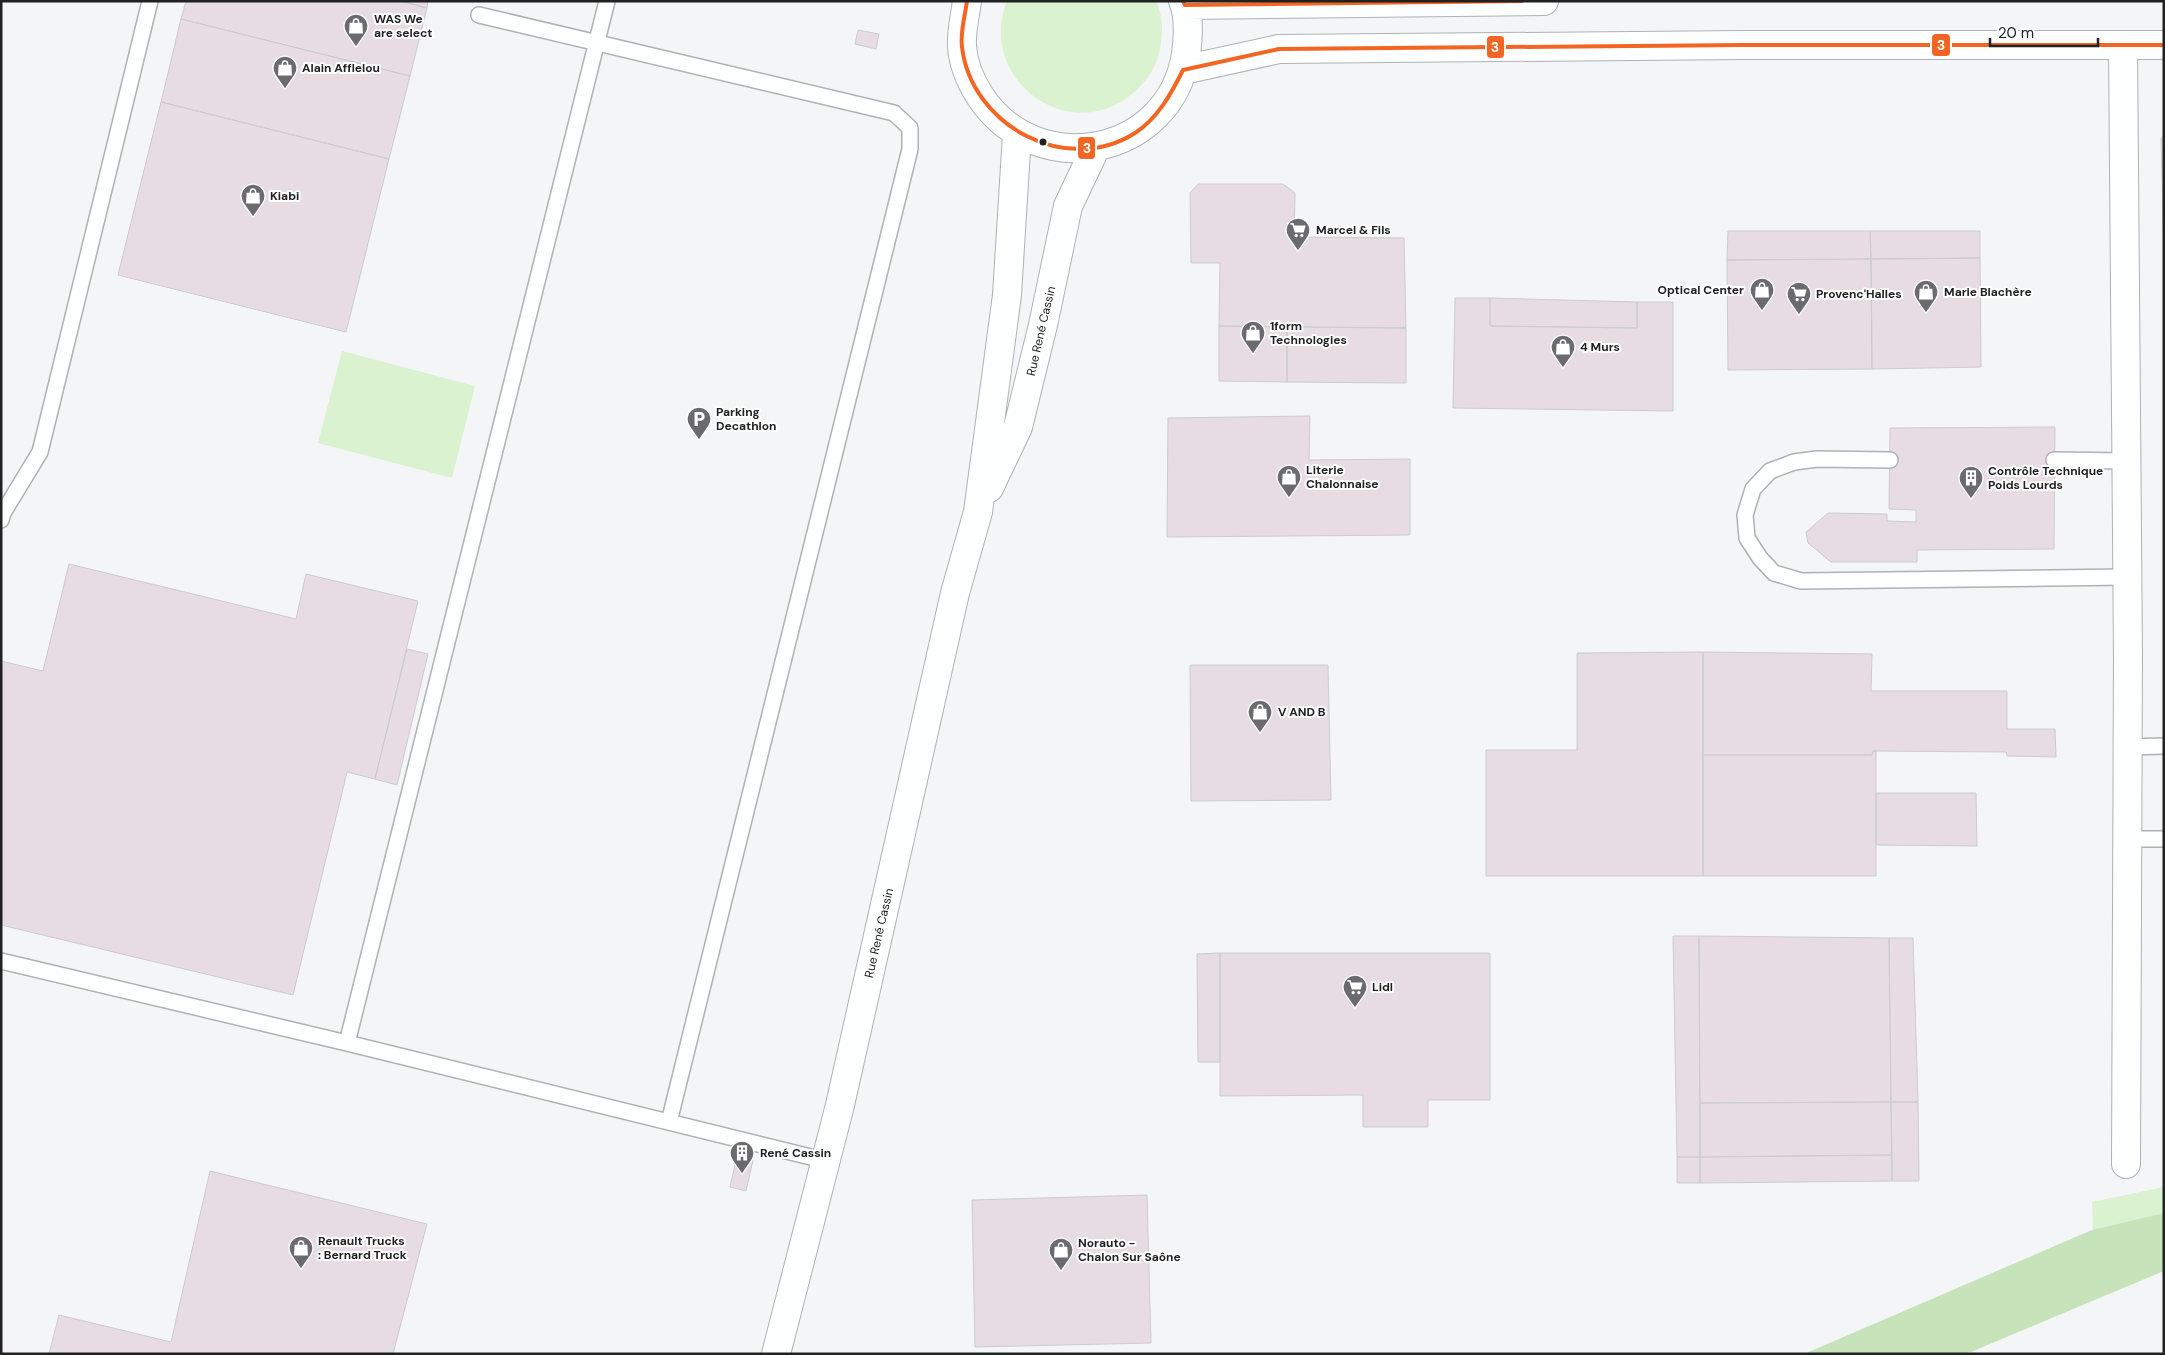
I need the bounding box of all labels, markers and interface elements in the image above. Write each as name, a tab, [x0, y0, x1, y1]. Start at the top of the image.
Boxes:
place label: WAS We are select	[374, 11, 432, 41]
shop icon: WAS We are select	[343, 13, 369, 47]
scale bar	[1990, 15, 2098, 47]
text: 20 m	[1998, 23, 2034, 43]
line badge: 3	[1931, 33, 1951, 57]
line badge: 3	[1486, 35, 1505, 59]
text: 3	[1937, 36, 1945, 54]
text: 3	[1491, 38, 1499, 56]
shop icon: Alain Afflelou	[272, 55, 298, 89]
place label: Alain Afflelou	[302, 60, 380, 76]
line badge: 3	[1077, 136, 1096, 160]
unlabelled marker	[1038, 137, 1048, 147]
text: 3	[1083, 139, 1091, 157]
shop icon: Kiabi	[240, 183, 266, 217]
place label: Kiabi	[270, 188, 299, 204]
supermarket icon: Marcel & Fils	[1285, 217, 1311, 251]
place label: Marcel & Fils	[1316, 222, 1391, 238]
shop icon: Optical Center	[1749, 277, 1775, 311]
shop icon: Marie Blachère	[1913, 279, 1939, 313]
supermarket icon: Provenc'Halles	[1786, 281, 1812, 315]
place label: Optical Center	[1657, 282, 1744, 298]
place label: Marie Blachère	[1944, 284, 2032, 300]
street label: Rue René Cassin	[1023, 285, 1059, 377]
place label: Provenc'Halles	[1816, 286, 1902, 302]
place label: 1form Technologies	[1270, 318, 1347, 348]
shop icon: 1form Technologies	[1240, 320, 1266, 354]
shop icon: 4 Murs	[1550, 334, 1576, 368]
place label: 4 Murs	[1580, 339, 1620, 355]
place label: Parking Decathlon	[716, 404, 777, 434]
parking icon: Parking Decathlon	[686, 406, 712, 440]
place label: Literie Chalonnaise	[1306, 462, 1379, 492]
place label: Contrôle Technique Poids Lourds	[1988, 463, 2103, 493]
shop icon: Literie Chalonnaise	[1276, 464, 1302, 498]
building icon: Contrôle Technique Poids Lourds	[1958, 465, 1984, 499]
shop icon: V AND B	[1247, 699, 1273, 733]
place label: V AND B	[1278, 704, 1326, 720]
street label: Rue René Cassin	[861, 887, 897, 979]
supermarket icon: Lidl	[1342, 974, 1368, 1008]
place label: Lidl	[1372, 979, 1393, 995]
building icon: René Cassin	[729, 1140, 755, 1174]
place label: René Cassin	[760, 1145, 831, 1161]
place label: Renault Trucks : Bernard Truck	[318, 1233, 407, 1263]
shop icon: Renault Trucks : Bernard Truck	[288, 1235, 314, 1269]
place label: Norauto - Chalon Sur Saône	[1078, 1235, 1181, 1265]
shop icon: Norauto - Chalon Sur Saône	[1048, 1237, 1074, 1271]

